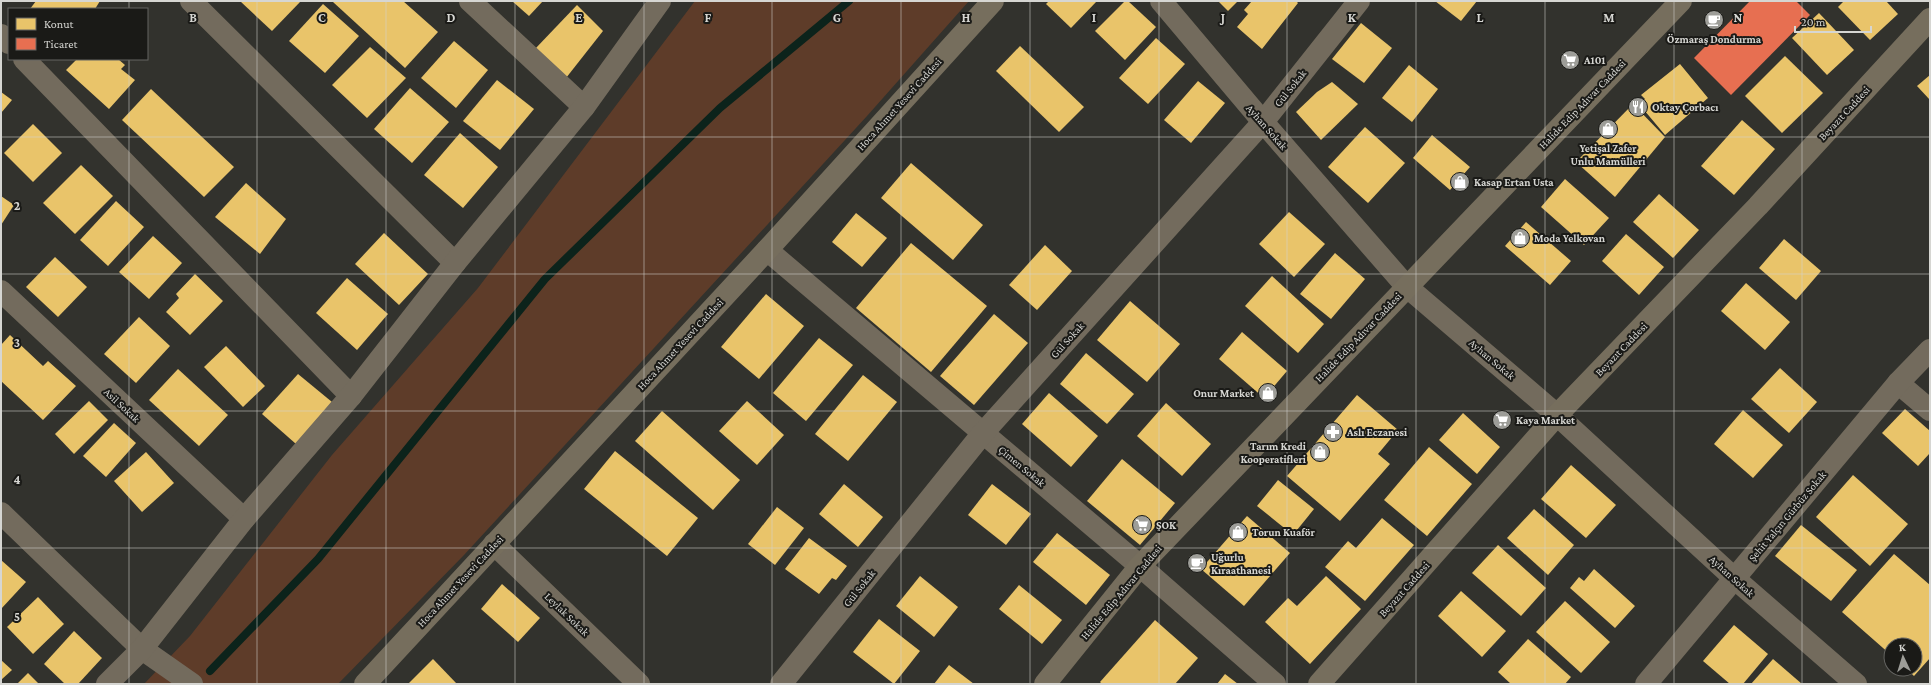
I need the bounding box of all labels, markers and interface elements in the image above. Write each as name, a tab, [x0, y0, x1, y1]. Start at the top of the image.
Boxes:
legend	[8, 8, 148, 60]
scale bar	[1795, 8, 1871, 34]
cafe icon: Özmaraş Dondurma	[1703, 9, 1725, 31]
text: B	[189, 10, 197, 25]
text: C	[318, 10, 326, 25]
text: D	[447, 10, 456, 25]
text: E	[575, 10, 583, 25]
text: F	[705, 10, 712, 25]
text: G	[833, 10, 841, 25]
text: H	[962, 10, 971, 25]
text: I	[1092, 10, 1096, 25]
text: J	[1219, 10, 1225, 25]
text: K	[1348, 10, 1357, 25]
text: L	[1477, 10, 1484, 25]
text: M	[1603, 10, 1615, 25]
text: N	[1734, 10, 1743, 25]
text: 20 m	[1801, 15, 1826, 29]
text: Konut	[44, 17, 75, 31]
place label: Özmaraş Dondurma	[1667, 33, 1762, 45]
text: Ticaret	[44, 37, 78, 51]
supermarket icon: A101	[1559, 49, 1581, 71]
place label: A101	[1583, 54, 1605, 66]
street label: Hoca Ahmet Yesevi Caddesi	[854, 55, 944, 153]
street label: Halide Edip Adıvar Caddesi	[1536, 57, 1629, 152]
street label: Gül Sokak	[1272, 67, 1309, 109]
street label: Beyazıt Caddesi	[1816, 83, 1873, 143]
restaurant icon: Oktay Çorbacı	[1627, 96, 1649, 118]
place label: Oktay Çorbacı	[1652, 101, 1719, 113]
street label: Ayhan Sokak	[1243, 102, 1290, 153]
shop icon: Yetişal Zafer Unlu Mamülleri	[1597, 118, 1619, 140]
place label: Yetişal Zafer Unlu Mamülleri	[1570, 142, 1646, 167]
shop icon: Kasap Ertan Usta	[1449, 171, 1471, 193]
place label: Kasap Ertan Usta	[1474, 176, 1554, 188]
text: 2	[14, 198, 21, 213]
shop icon: Moda Yelkovan	[1509, 227, 1531, 249]
place label: Moda Yelkovan	[1534, 232, 1606, 244]
street label: Halide Edip Adıvar Caddesi	[1312, 290, 1405, 385]
street label: Hoca Ahmet Yesevi Caddesi	[635, 296, 725, 392]
street label: Gül Sokak	[1048, 319, 1087, 360]
street label: Beyazıt Caddesi	[1593, 320, 1650, 379]
text: 3	[14, 335, 20, 350]
street label: Ayhan Sokak	[1466, 336, 1518, 383]
shop icon: Onur Market	[1257, 382, 1279, 404]
street label: Asil Sokak	[102, 385, 143, 425]
place label: Onur Market	[1193, 387, 1254, 399]
supermarket icon: Kaya Market	[1491, 409, 1513, 431]
place label: Kaya Market	[1516, 414, 1575, 426]
pharmacy icon: Aslı Eczanesi	[1322, 421, 1344, 443]
place label: Aslı Eczanesi	[1346, 426, 1408, 438]
place label: Tarım Kredi Kooperatifleri	[1240, 440, 1307, 465]
shop icon: Tarım Kredi Kooperatifleri	[1309, 441, 1331, 463]
street label: Çimen Sokak	[996, 443, 1048, 490]
street label: Şehit Yalçın Gürbüz Sokak	[1746, 468, 1829, 564]
text: 4	[13, 472, 21, 487]
supermarket icon: ŞOK	[1131, 514, 1153, 536]
place label: ŞOK	[1156, 519, 1177, 531]
shop icon: Torun Kuaför	[1227, 521, 1249, 543]
place label: Torun Kuaför	[1252, 526, 1316, 538]
street label: Hoca Ahmet Yesevi Caddesi	[415, 533, 505, 629]
street label: Halide Edip Adıvar Caddesi	[1078, 542, 1165, 642]
place label: Uğurlu Kıraathanesi	[1211, 551, 1272, 576]
cafe icon: Uğurlu Kıraathanesi	[1186, 552, 1208, 574]
street label: Ayhan Sokak	[1706, 553, 1757, 601]
street label: Beyazıt Caddesi	[1376, 559, 1432, 619]
street label: Gül Sokak	[841, 567, 878, 609]
street label: Leylak Sokak	[542, 590, 592, 639]
text: 5	[14, 609, 20, 624]
north arrow	[1883, 637, 1923, 677]
text: K	[1898, 641, 1907, 653]

